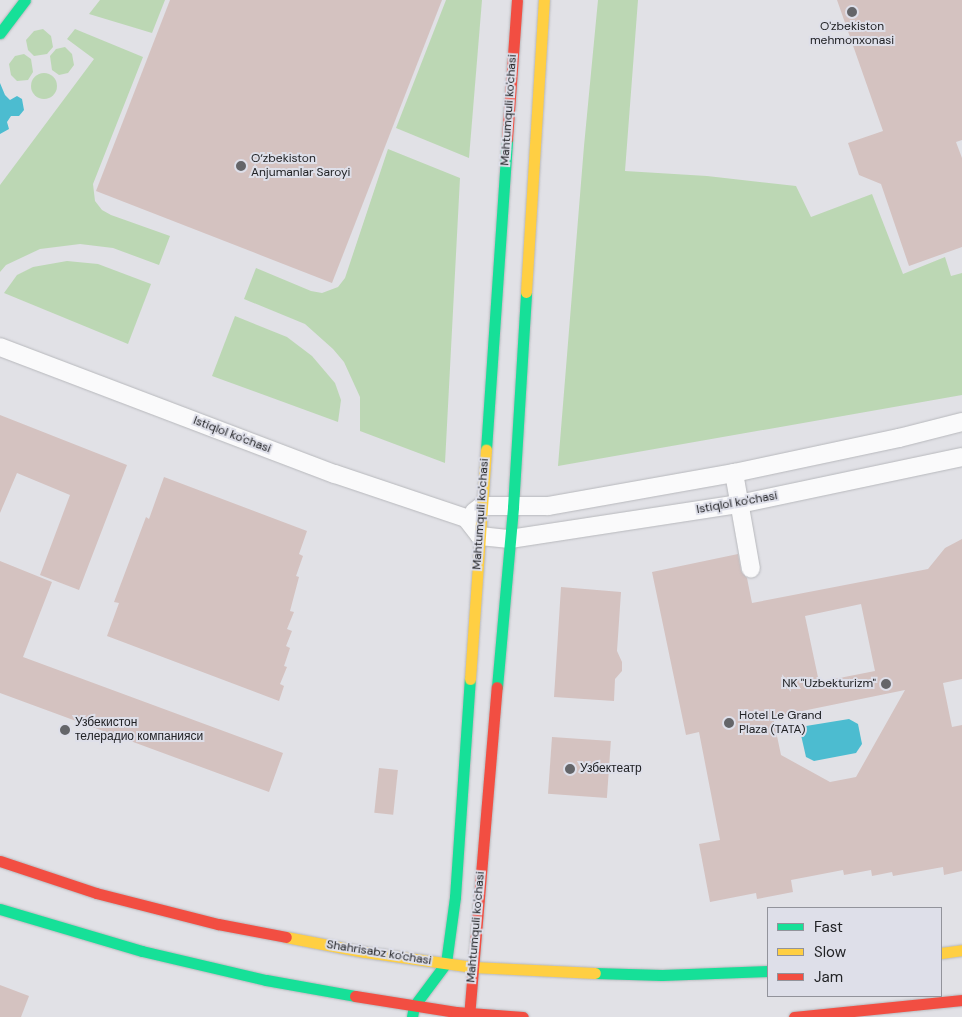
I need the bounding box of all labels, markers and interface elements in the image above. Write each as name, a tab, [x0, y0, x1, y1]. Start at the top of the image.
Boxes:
marker: O'zbekiston mehmonxonasi	[846, 6, 858, 18]
place label: O'zbekiston mehmonxonasi	[810, 20, 894, 48]
street label: Mahtumquli ko'chasi	[498, 54, 520, 166]
place label: O‘zbekiston Anjumanlar Saroyi	[251, 152, 350, 180]
marker: O‘zbekiston Anjumanlar Saroyi	[235, 160, 247, 172]
street label: Istiqlol ko'chasi	[191, 414, 273, 456]
street label: Mahtumquli ko'chasi	[470, 458, 492, 570]
street label: Istiqlol ko'chasi	[695, 489, 779, 517]
place label: NK "Uzbekturizm"	[782, 677, 876, 691]
marker: NK "Uzbekturizm"	[880, 678, 892, 690]
place label: Hotel Le Grand Plaza (TATA)	[739, 709, 822, 737]
place label: Узбекистон телерадио компанияси	[75, 716, 203, 744]
marker: Hotel Le Grand Plaza (TATA)	[723, 717, 735, 729]
marker: Узбекистон телерадио компанияси	[59, 724, 71, 736]
place label: Узбектеатр	[580, 762, 642, 776]
marker: Узбектеатр	[564, 763, 576, 775]
street label: Mahtumquli ko'chasi	[464, 871, 488, 983]
legend	[767, 907, 942, 997]
text: Fast	[814, 917, 843, 937]
street label: Shahrisabz ko'chasi	[325, 938, 433, 968]
text: Slow	[814, 942, 846, 962]
text: Jam	[814, 967, 843, 987]

